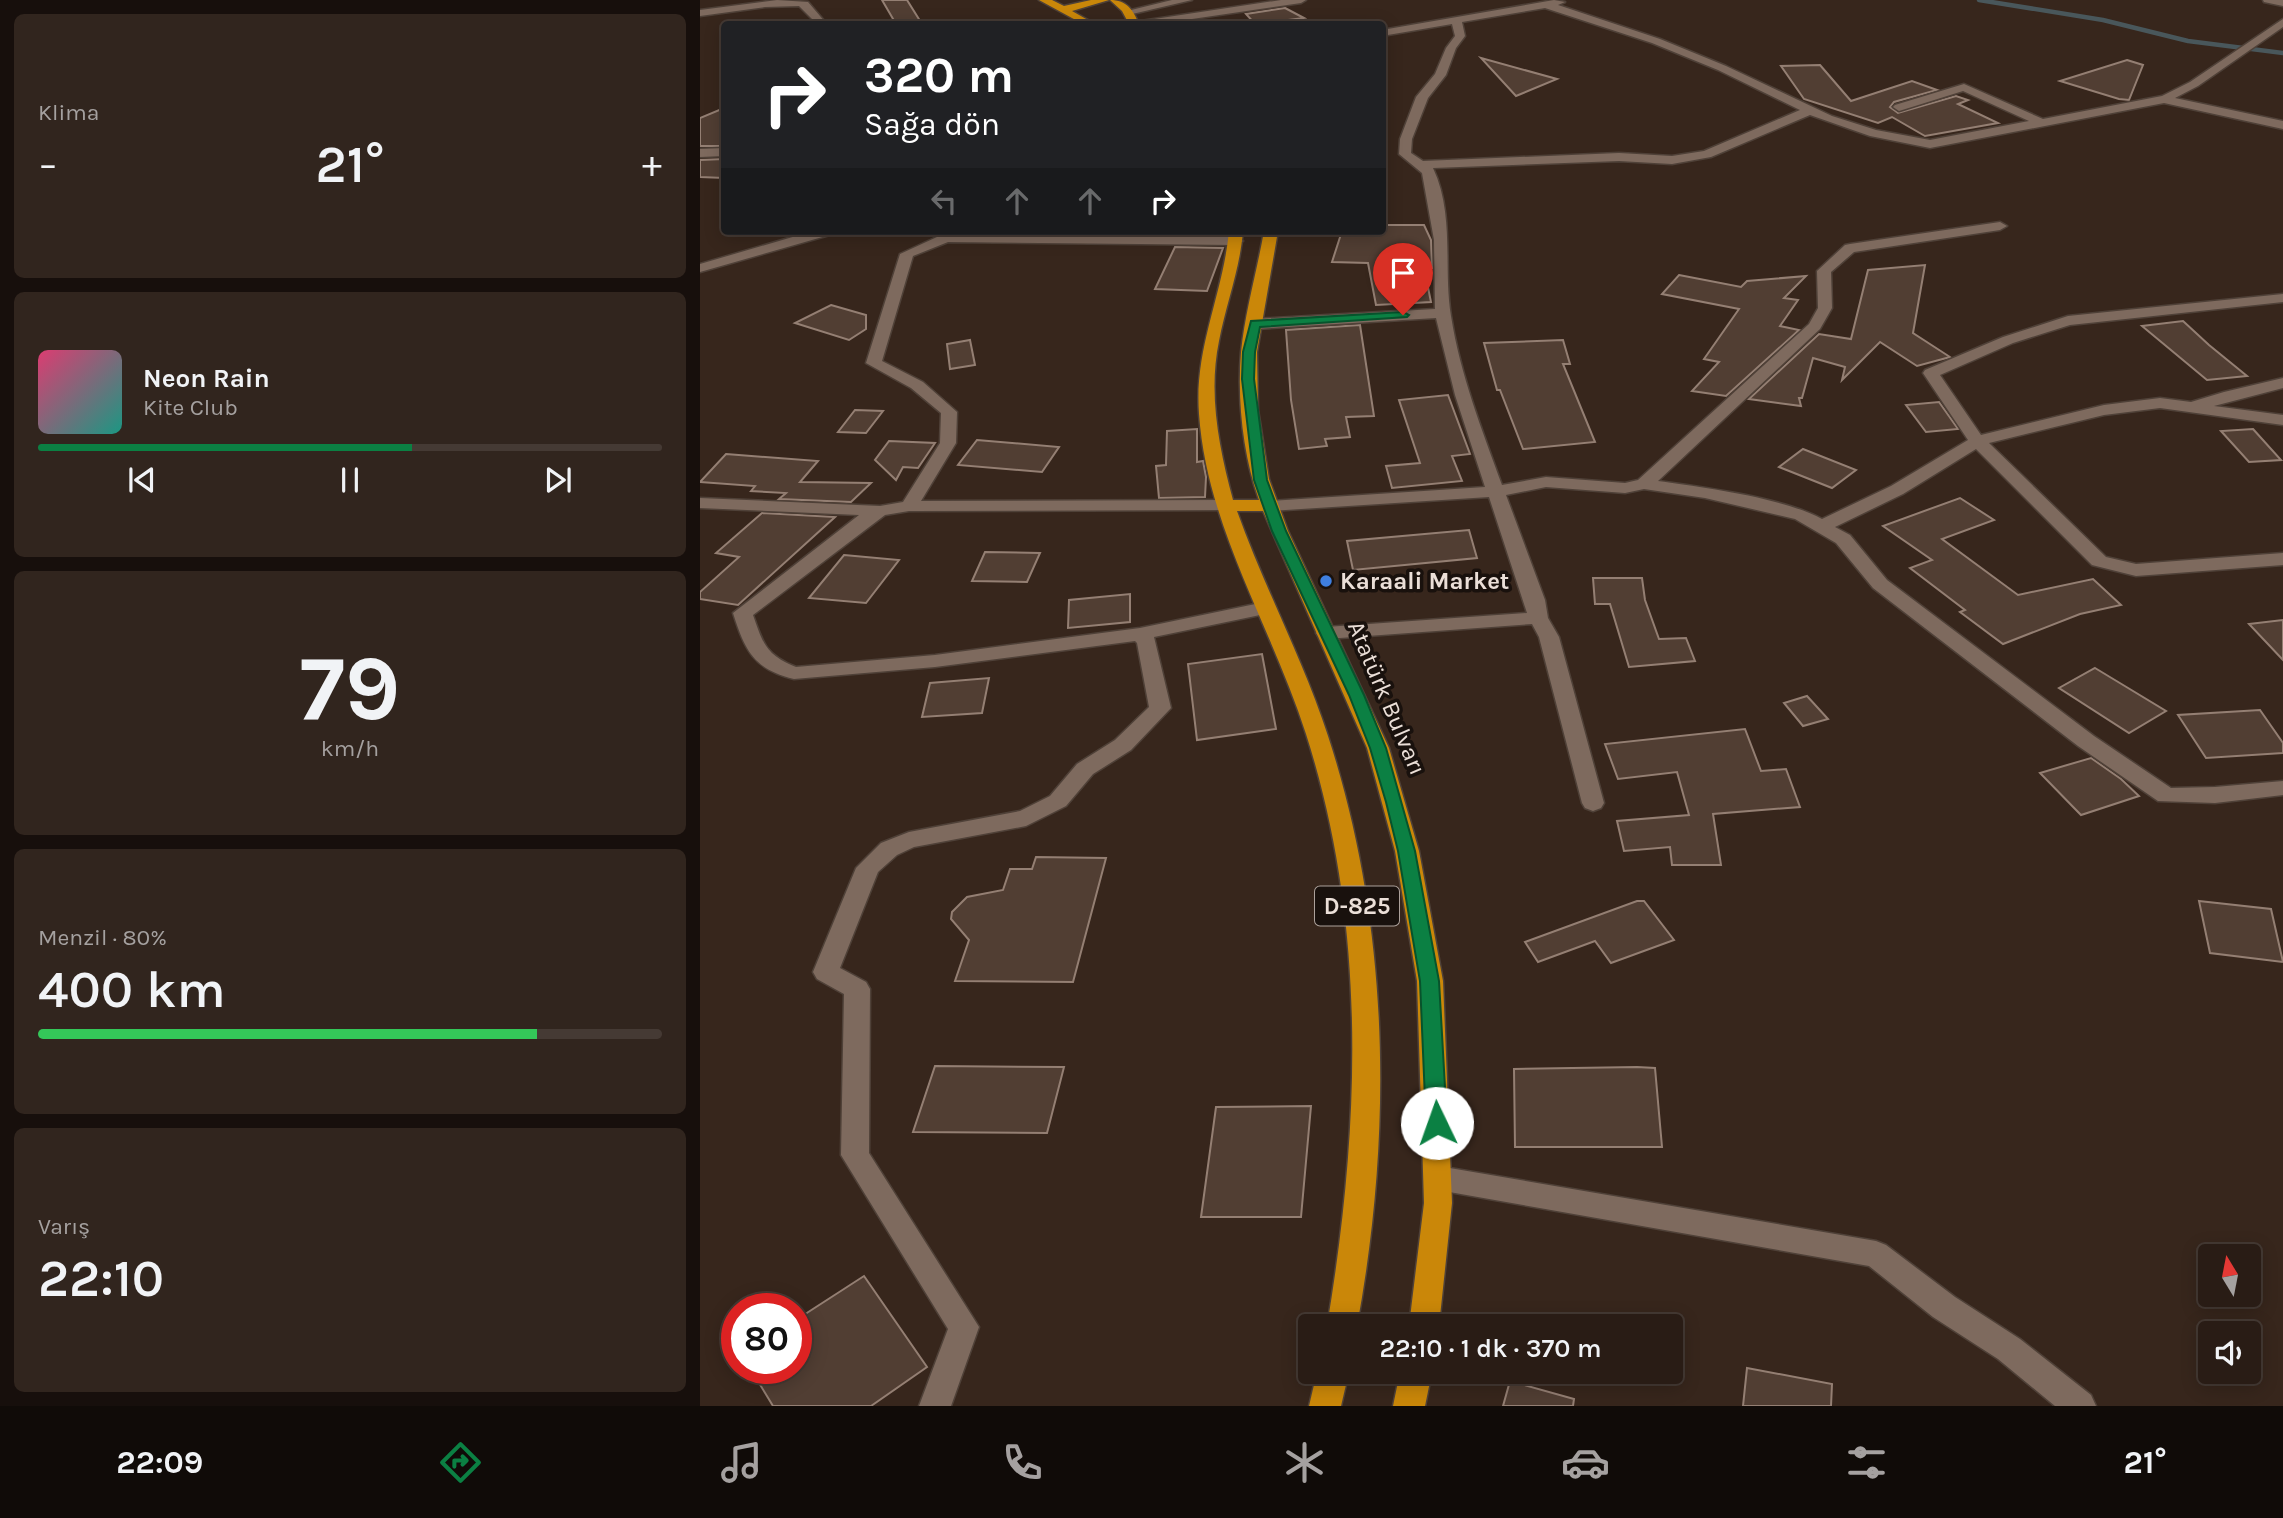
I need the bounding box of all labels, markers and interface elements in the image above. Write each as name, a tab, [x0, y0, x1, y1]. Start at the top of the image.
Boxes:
text: 320 m	[864, 47, 1014, 104]
icon: right	[749, 49, 840, 140]
text: Klima	[38, 99, 99, 126]
text: Sağa dön	[864, 106, 1000, 143]
text: 21°	[316, 134, 384, 195]
text: −	[38, 142, 58, 187]
text: +	[642, 142, 662, 187]
icon: left	[925, 182, 963, 220]
icon: ahead	[998, 182, 1036, 220]
icon: ahead	[1071, 182, 1109, 220]
icon: right	[1144, 182, 1182, 220]
pin	[1373, 243, 1433, 315]
icon: arrive	[1384, 254, 1422, 292]
text: Neon Rain	[143, 363, 270, 394]
text: Kite Club	[143, 394, 238, 421]
icon: previous	[123, 461, 161, 499]
icon: pause	[331, 461, 369, 499]
icon: next	[539, 461, 577, 499]
place label: Karaali Market	[1340, 567, 1509, 595]
marker: Karaali Market	[1318, 573, 1334, 589]
street label: Atatürk Bulvarı	[1342, 617, 1432, 779]
text: 79	[300, 636, 400, 742]
text: km/h	[321, 735, 379, 762]
road number: D-825	[1315, 886, 1399, 925]
text: Menzil · 80%	[38, 924, 167, 951]
text: 400 km	[38, 959, 226, 1020]
position arrow	[1400, 1086, 1474, 1160]
text: Varış	[38, 1213, 90, 1240]
north arrow	[2198, 1244, 2261, 1307]
map controls	[2198, 1244, 2261, 1384]
text: 22:10	[38, 1248, 164, 1309]
speed limit sign: 80	[721, 1293, 812, 1384]
button: sound	[2198, 1321, 2261, 1384]
text: 22:10 · 1 dk · 370 m	[1379, 1333, 1602, 1364]
icon: directions	[436, 1438, 485, 1487]
icon: music	[717, 1438, 766, 1487]
icon: phone	[998, 1438, 1047, 1487]
icon: climate	[1280, 1438, 1329, 1487]
icon: car	[1561, 1438, 1610, 1487]
icon: filters	[1842, 1438, 1891, 1487]
text: 22:09	[116, 1444, 203, 1481]
text: 21°	[2124, 1444, 2167, 1481]

